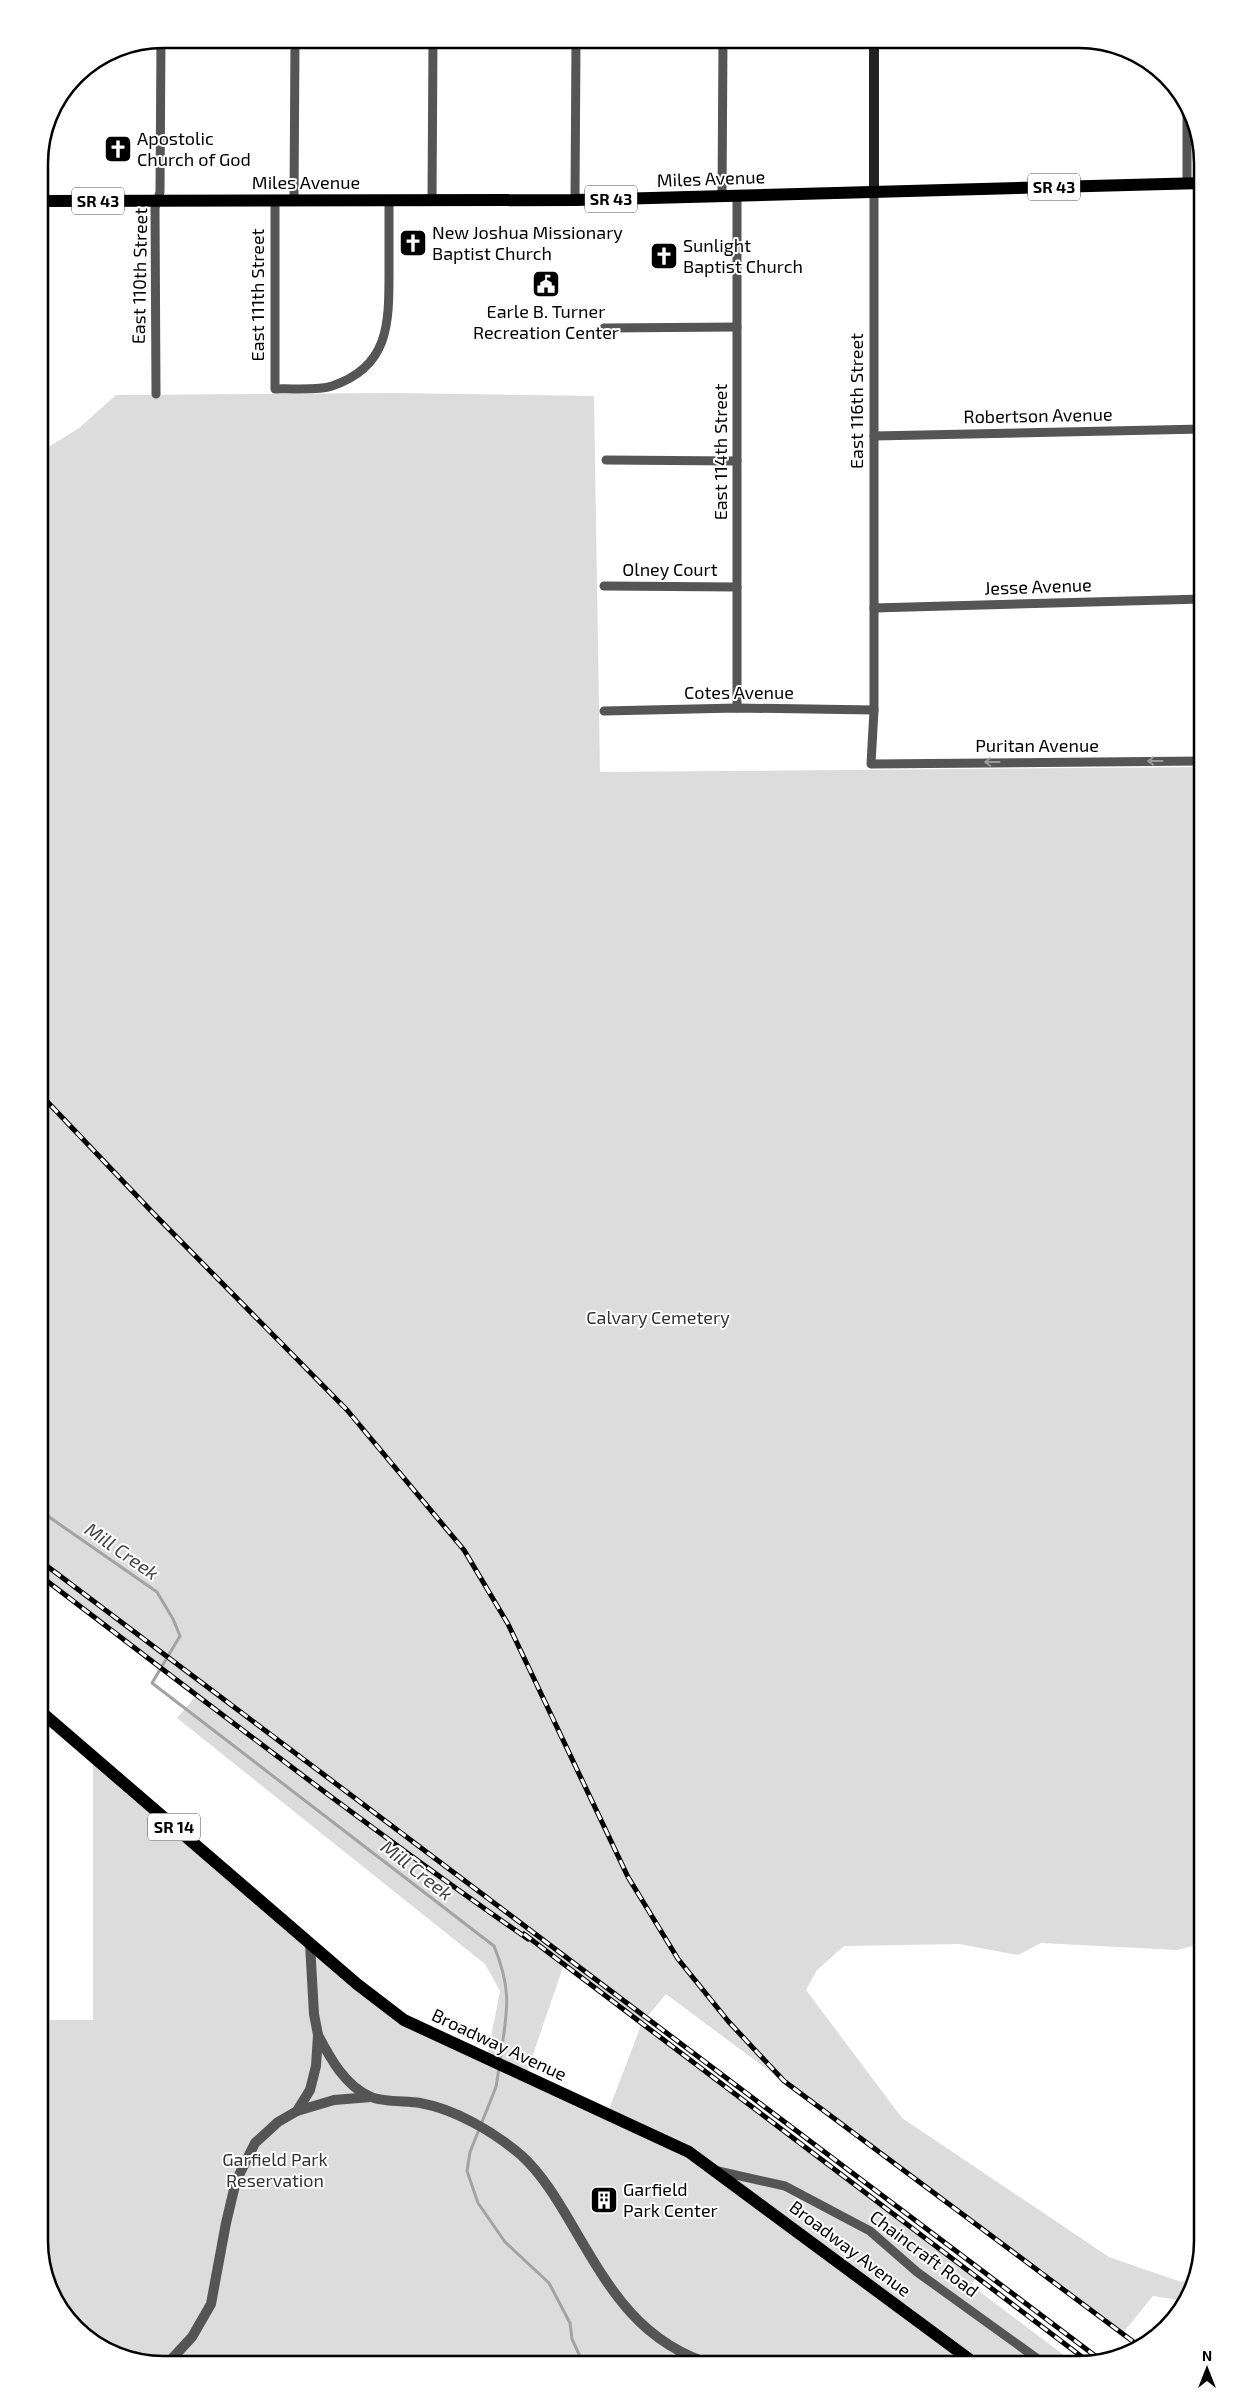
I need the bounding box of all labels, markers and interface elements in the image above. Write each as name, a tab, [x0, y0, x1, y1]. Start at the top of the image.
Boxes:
place label: Apostolic Church of God	[137, 127, 251, 170]
church icon: Apostolic Church of God	[103, 134, 133, 164]
street label: Miles Avenue	[656, 165, 765, 191]
street label: Miles Avenue	[252, 171, 360, 193]
road number: SR 43	[1028, 173, 1080, 200]
road number: SR 43	[585, 185, 637, 212]
road number: SR 43	[72, 188, 124, 215]
street label: East 110th Street	[127, 207, 151, 344]
place label: New Joshua Missionary Baptist Church	[432, 221, 623, 264]
street label: East 111th Street	[246, 228, 268, 361]
church icon: New Joshua Missionary Baptist Church	[398, 228, 428, 258]
place label: Sunlight Baptist Church	[683, 234, 803, 277]
church icon: Sunlight Baptist Church	[649, 241, 679, 271]
public building icon: Earle B. Turner Recreation Center	[531, 269, 561, 299]
place label: Earle B. Turner Recreation Center	[473, 300, 619, 343]
street label: East 116th Street	[845, 333, 867, 469]
street label: East 114th Street	[709, 383, 731, 520]
street label: Robertson Avenue	[963, 403, 1113, 427]
street label: Olney Court	[622, 558, 718, 580]
street label: Jesse Avenue	[984, 573, 1092, 599]
street label: Cotes Avenue	[684, 681, 794, 703]
street label: Puritan Avenue	[975, 734, 1099, 756]
one-way arrow	[1147, 756, 1163, 766]
one-way arrow	[984, 758, 1000, 767]
park label: Calvary Cemetery	[586, 1306, 730, 1328]
water label: Mill Creek	[81, 1517, 164, 1584]
road number: SR 14	[148, 1814, 200, 1840]
water label: Mill Creek	[377, 1834, 458, 1905]
street label: Broadway Avenue	[429, 2003, 570, 2085]
park label: Garfield Park Reservation	[222, 2148, 328, 2191]
place label: Garfield Park Center	[623, 2178, 718, 2221]
building icon: Garfield Park Center	[589, 2185, 619, 2215]
street label: Broadway Avenue	[786, 2195, 916, 2301]
street label: Chaincraft Road	[866, 2205, 983, 2301]
north arrow	[1182, 2344, 1232, 2394]
text: N	[1202, 2347, 1212, 2364]

